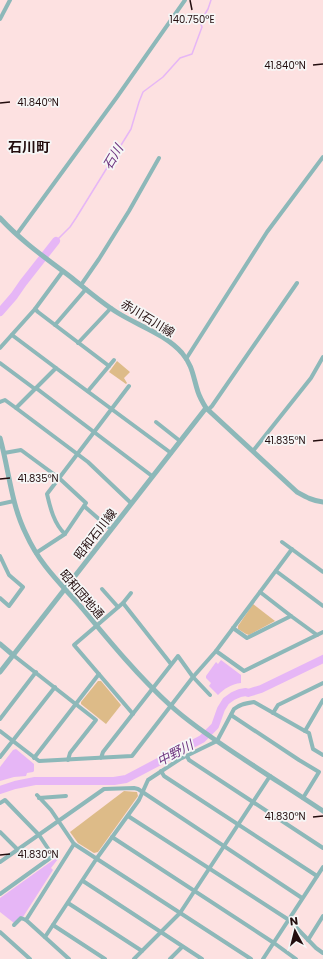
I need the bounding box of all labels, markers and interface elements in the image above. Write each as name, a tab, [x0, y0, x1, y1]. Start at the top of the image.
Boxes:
text: 140.750°E	[169, 12, 215, 27]
text: 41.840°N	[264, 58, 306, 73]
text: 41.840°N	[17, 95, 59, 110]
district label: 石川町	[8, 137, 50, 157]
water label: 石川	[98, 139, 129, 173]
street label: 赤川石川線	[118, 295, 178, 341]
text: 41.835°N	[264, 433, 306, 448]
text: 41.835°N	[17, 471, 59, 486]
street label: 昭和石川線	[70, 505, 120, 563]
street label: 昭和団地通	[56, 566, 108, 622]
water label: 中野川	[153, 735, 198, 771]
text: 41.830°N	[264, 809, 306, 824]
text: 41.830°N	[17, 847, 59, 862]
north arrow	[275, 911, 315, 951]
text: N	[289, 913, 299, 930]

